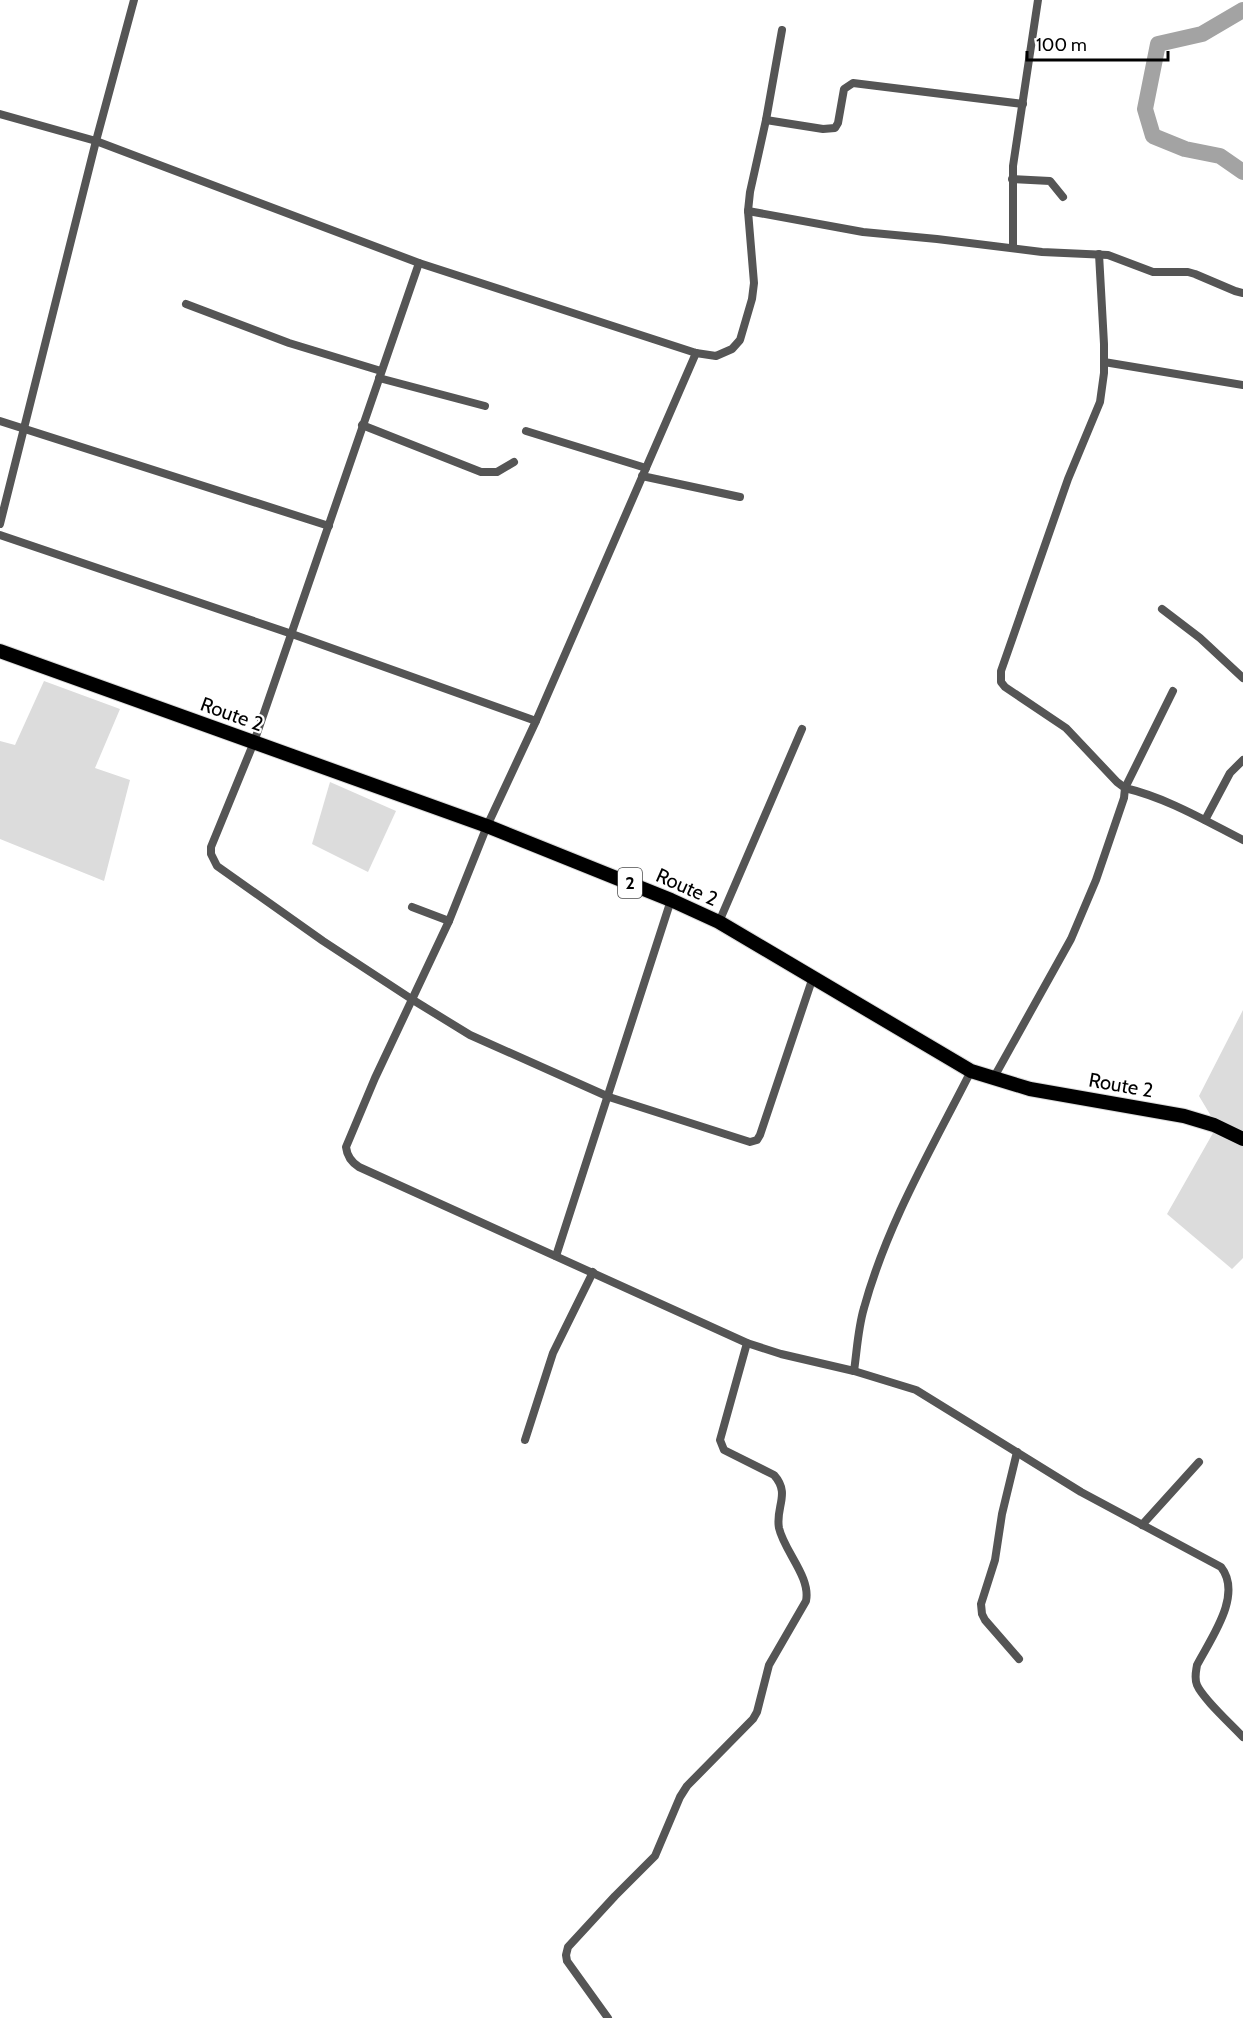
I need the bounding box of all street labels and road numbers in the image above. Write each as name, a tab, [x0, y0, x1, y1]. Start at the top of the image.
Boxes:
street label: Route 2	[197, 692, 267, 736]
street label: Route 2	[652, 863, 722, 911]
road number: 2	[618, 868, 642, 898]
street label: Route 2	[1087, 1068, 1155, 1102]

